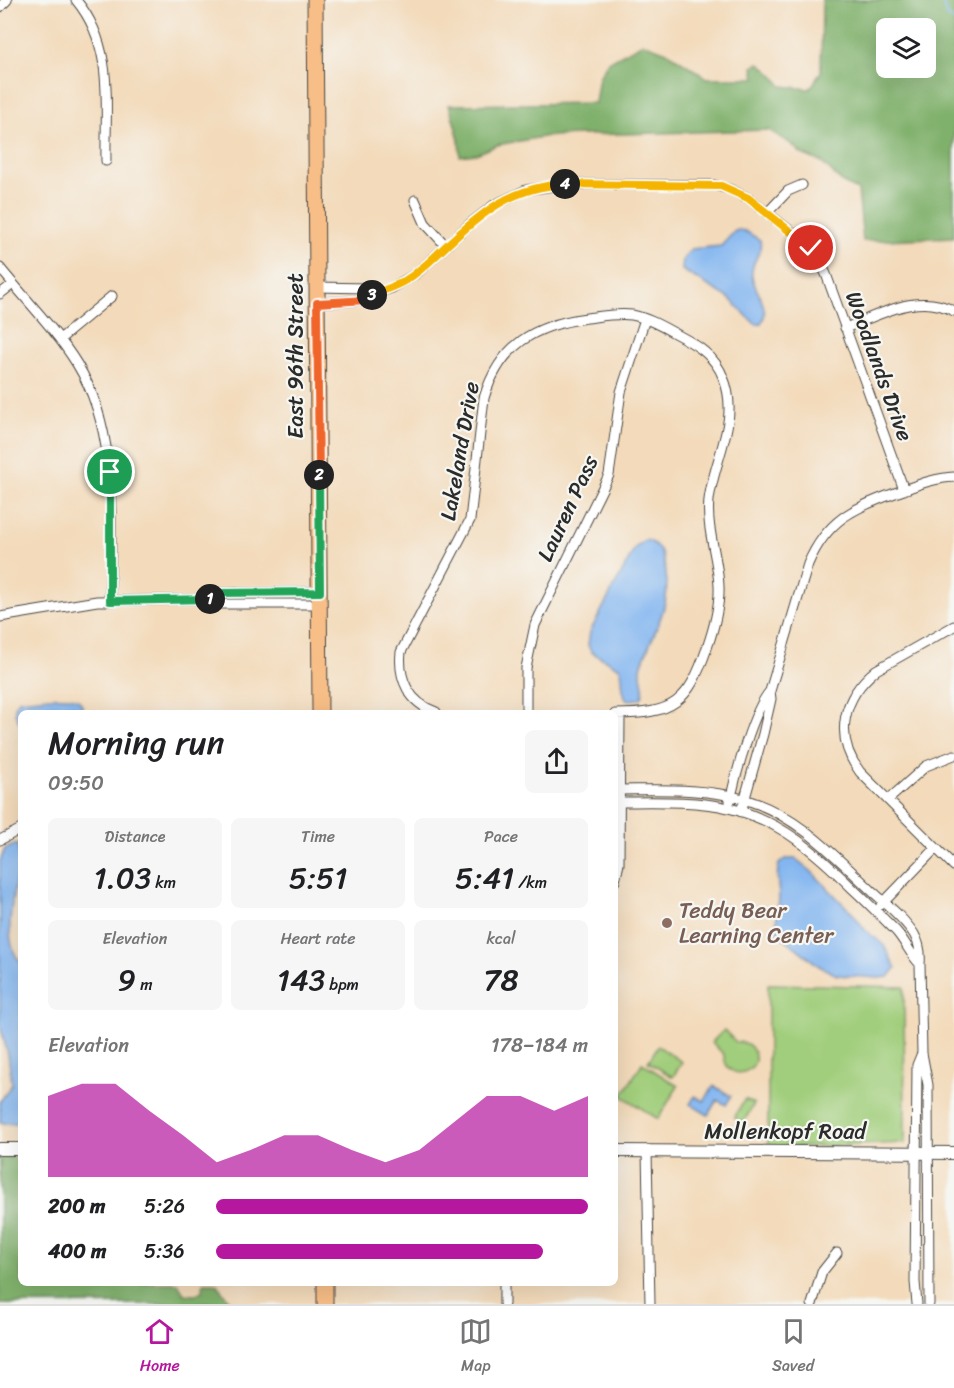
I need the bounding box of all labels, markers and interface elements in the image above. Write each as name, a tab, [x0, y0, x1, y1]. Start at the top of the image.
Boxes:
map controls	[876, 18, 936, 78]
button: layers	[876, 18, 936, 78]
pin: 4	[550, 169, 580, 199]
text: 4	[560, 169, 570, 198]
pin	[785, 222, 836, 273]
icon: check	[794, 231, 827, 264]
street label: East 96th Street	[276, 273, 315, 439]
pin: 3	[357, 280, 387, 310]
text: 3	[368, 280, 376, 309]
street label: Woodlands Drive	[834, 286, 925, 447]
street label: Lakeland Drive	[428, 378, 491, 524]
pin	[84, 446, 135, 497]
street label: Lauren Pass	[526, 448, 610, 568]
icon: arrive	[93, 455, 126, 488]
pin: 2	[304, 460, 334, 490]
text: 2	[314, 460, 324, 489]
pin: 1	[195, 584, 225, 614]
text: 1	[207, 584, 213, 613]
text: Morning run	[48, 714, 224, 772]
button: share	[525, 730, 588, 793]
text: 09:50	[48, 766, 104, 801]
text: Distance	[105, 822, 165, 851]
text: Time	[301, 822, 335, 851]
text: Pace	[484, 822, 518, 851]
text: 1.03	[94, 851, 151, 905]
text: 5:51	[289, 851, 347, 905]
text: 5:41	[455, 851, 514, 905]
text: km	[151, 868, 176, 897]
text: /km	[514, 868, 547, 897]
place label: Teddy Bear Learning Center	[679, 891, 835, 955]
marker: Teddy Bear Learning Center	[660, 916, 674, 930]
text: Elevation	[103, 924, 167, 953]
text: Heart rate	[280, 924, 356, 953]
text: kcal	[486, 924, 516, 953]
text: 9	[118, 953, 136, 1007]
text: 143	[277, 953, 325, 1007]
text: 78	[483, 953, 519, 1007]
text: m	[136, 970, 152, 999]
text: bpm	[325, 970, 359, 999]
text: Elevation	[48, 1028, 129, 1063]
text: 178–184 m	[491, 1028, 588, 1063]
street label: Mollenkopf Road	[704, 1112, 867, 1151]
text: 200 m	[48, 1189, 105, 1224]
text: 5:26	[144, 1189, 185, 1224]
text: 400 m	[48, 1234, 106, 1269]
text: 5:36	[144, 1234, 185, 1269]
tab: Home	[140, 1315, 180, 1380]
tab: Map	[459, 1315, 492, 1380]
tab: Saved	[772, 1315, 814, 1380]

